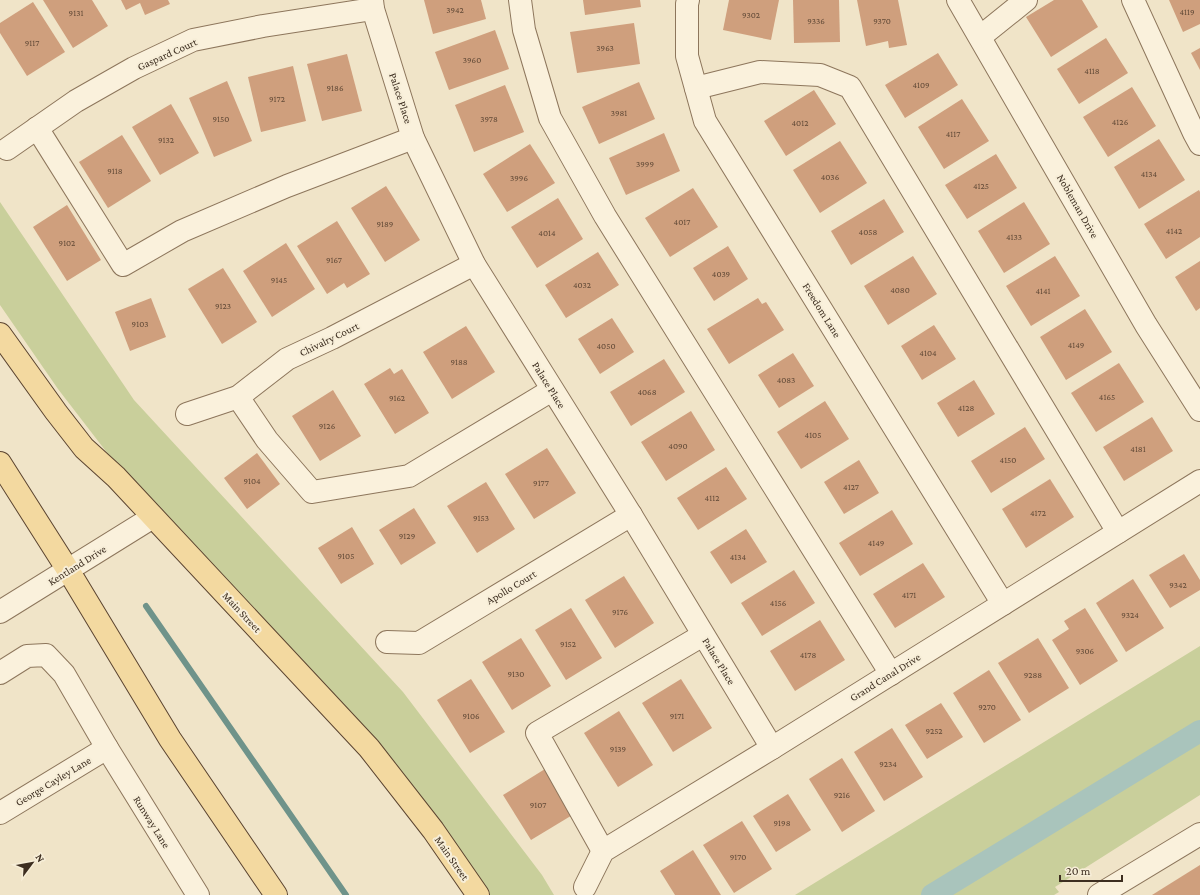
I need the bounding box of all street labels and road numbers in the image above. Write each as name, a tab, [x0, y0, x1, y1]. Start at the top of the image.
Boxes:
street label: Gaspard Court	[135, 35, 199, 73]
street label: Palace Place	[387, 71, 415, 125]
street label: Nobleman Drive	[1055, 172, 1101, 240]
street label: Freedom Lane	[800, 280, 844, 340]
street label: Chivalry Court	[297, 319, 361, 359]
street label: Palace Place	[530, 359, 568, 411]
street label: Kentland Drive	[46, 542, 108, 588]
street label: Apollo Court	[484, 567, 539, 607]
street label: Main Street	[220, 589, 264, 635]
street label: Palace Place	[700, 635, 738, 687]
street label: Grand Canal Drive	[848, 650, 923, 704]
street label: George Cayley Lane	[13, 754, 94, 809]
street label: Runway Lane	[130, 794, 173, 851]
street label: Main Street	[433, 834, 472, 883]

